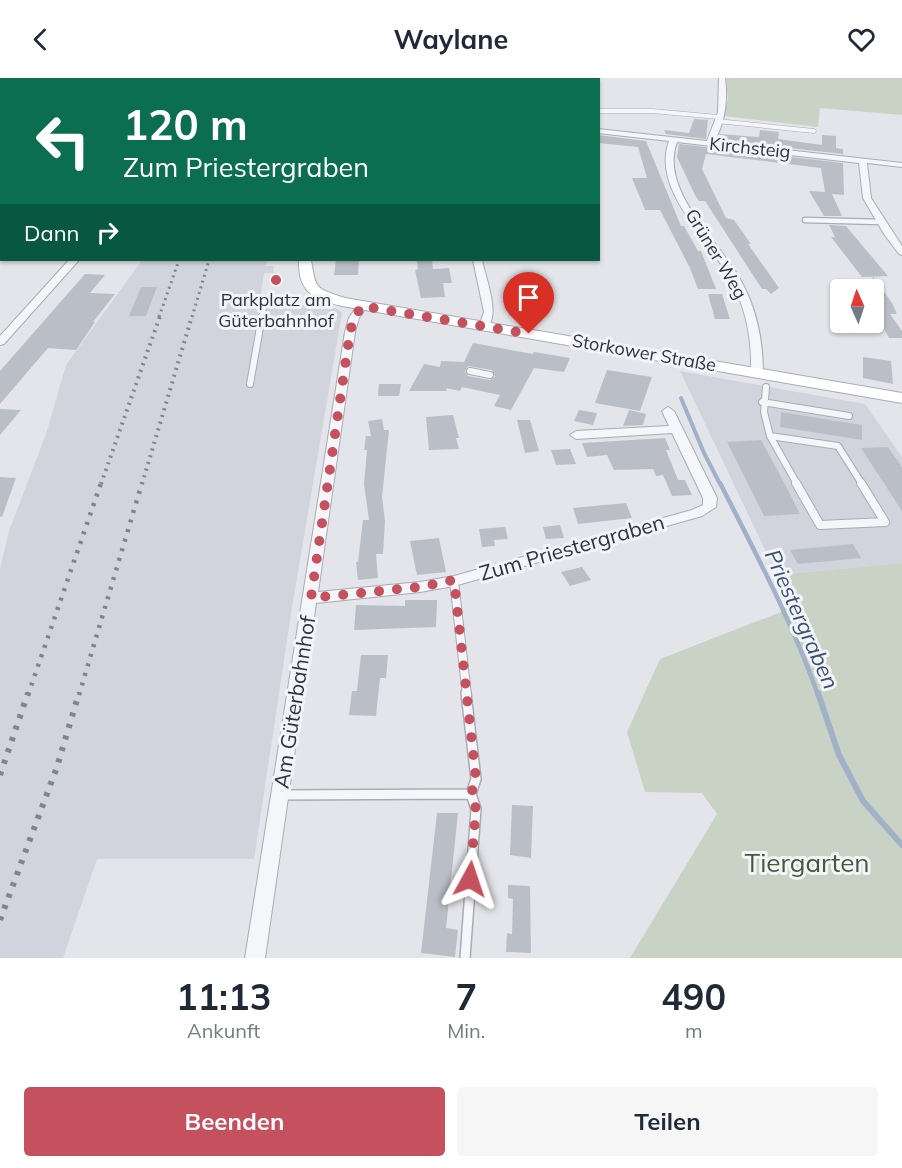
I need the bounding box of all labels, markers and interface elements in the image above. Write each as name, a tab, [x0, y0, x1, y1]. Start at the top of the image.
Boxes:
text: Waylane	[394, 22, 508, 56]
icon: back	[24, 23, 57, 56]
icon: heart	[845, 23, 878, 56]
text: 120 m	[123, 98, 248, 151]
icon: left	[24, 102, 102, 180]
street label: Kirchsteig	[708, 132, 792, 163]
text: Zum Priestergraben	[123, 150, 369, 184]
street label: Grüner Weg	[680, 204, 752, 303]
icon: right	[91, 216, 124, 249]
text: Dann	[24, 219, 79, 247]
pin	[503, 272, 554, 334]
marker: Parkplatz am Güterbahnhof	[269, 273, 283, 287]
north arrow	[830, 279, 884, 333]
map controls	[830, 279, 884, 333]
icon: arrive	[512, 281, 545, 314]
place label: Parkplatz am Güterbahnhof	[218, 288, 335, 332]
street label: Storkower Straße	[570, 329, 718, 376]
street label: Zum Priestergraben	[476, 508, 667, 586]
water label: Priestergraben	[759, 545, 845, 693]
street label: Am Güterbahnhof	[268, 613, 321, 790]
park label: Tiergarten	[744, 846, 870, 879]
position arrow	[438, 847, 502, 911]
text: 11:13	[176, 974, 271, 1019]
text: 7	[455, 974, 477, 1019]
text: 490	[661, 974, 726, 1019]
text: Ankunft	[187, 1018, 260, 1043]
text: Min.	[447, 1018, 485, 1043]
text: m	[685, 1018, 702, 1043]
button: Beenden	[24, 1087, 445, 1156]
button: Teilen	[457, 1087, 878, 1156]

